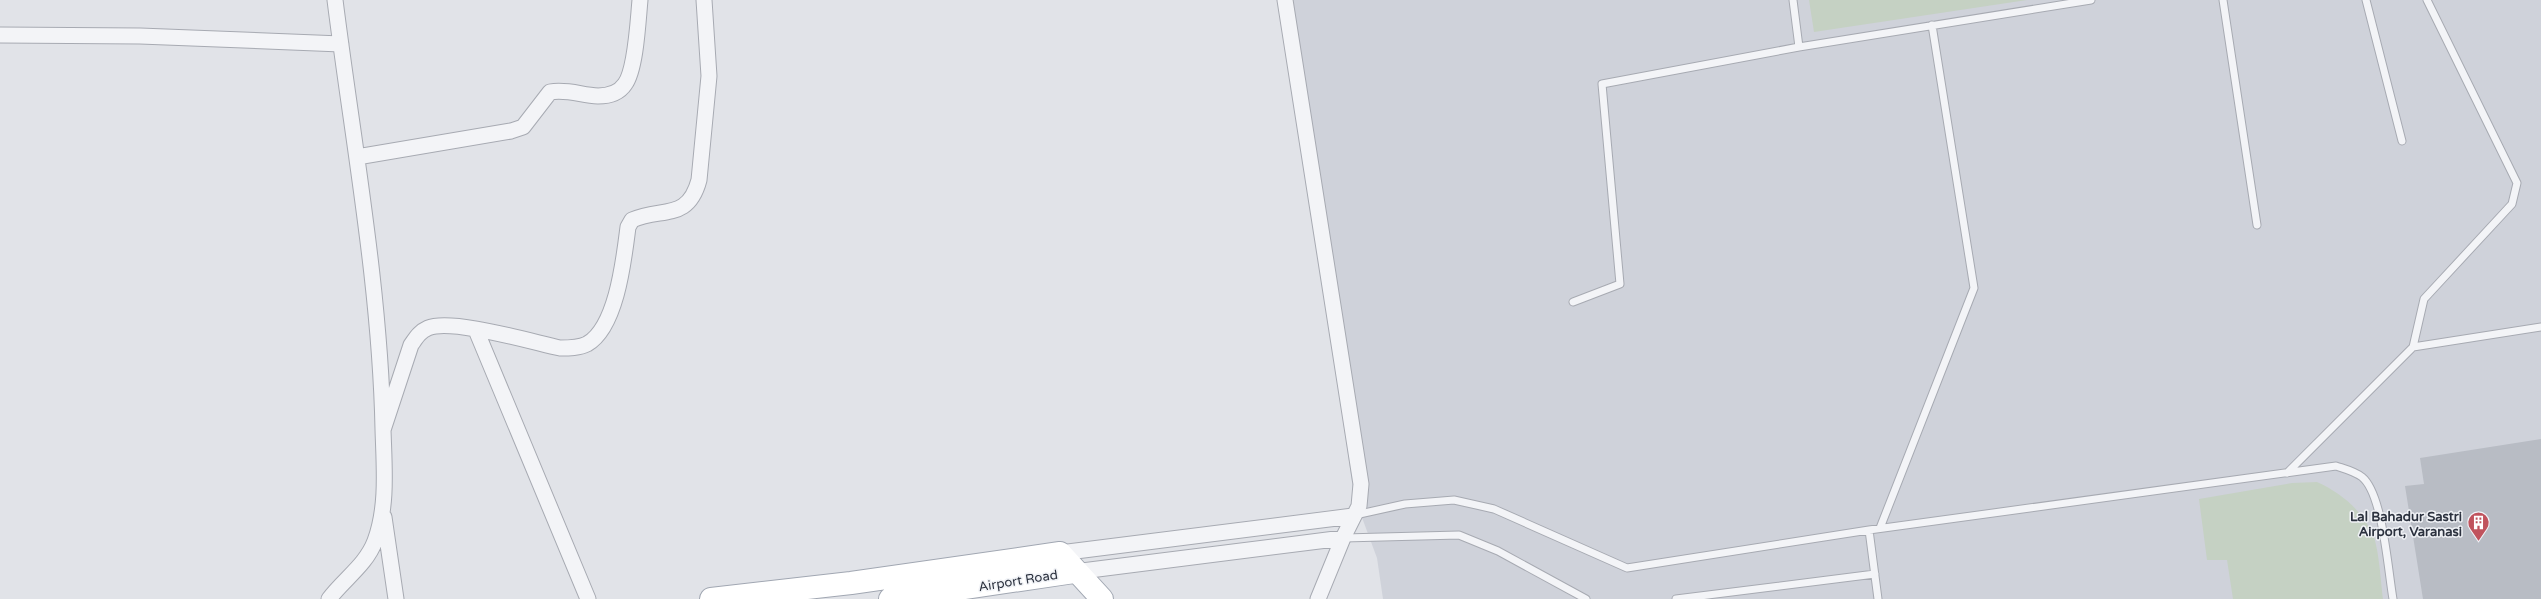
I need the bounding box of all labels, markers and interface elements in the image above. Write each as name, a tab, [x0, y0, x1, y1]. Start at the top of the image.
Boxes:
place label: Lal Bahadur Sastri Airport, Varanasi	[2350, 509, 2462, 540]
building icon: Lal Bahadur Sastri Airport, Varanasi	[2465, 510, 2491, 543]
street label: Airport Road	[977, 567, 1059, 595]

